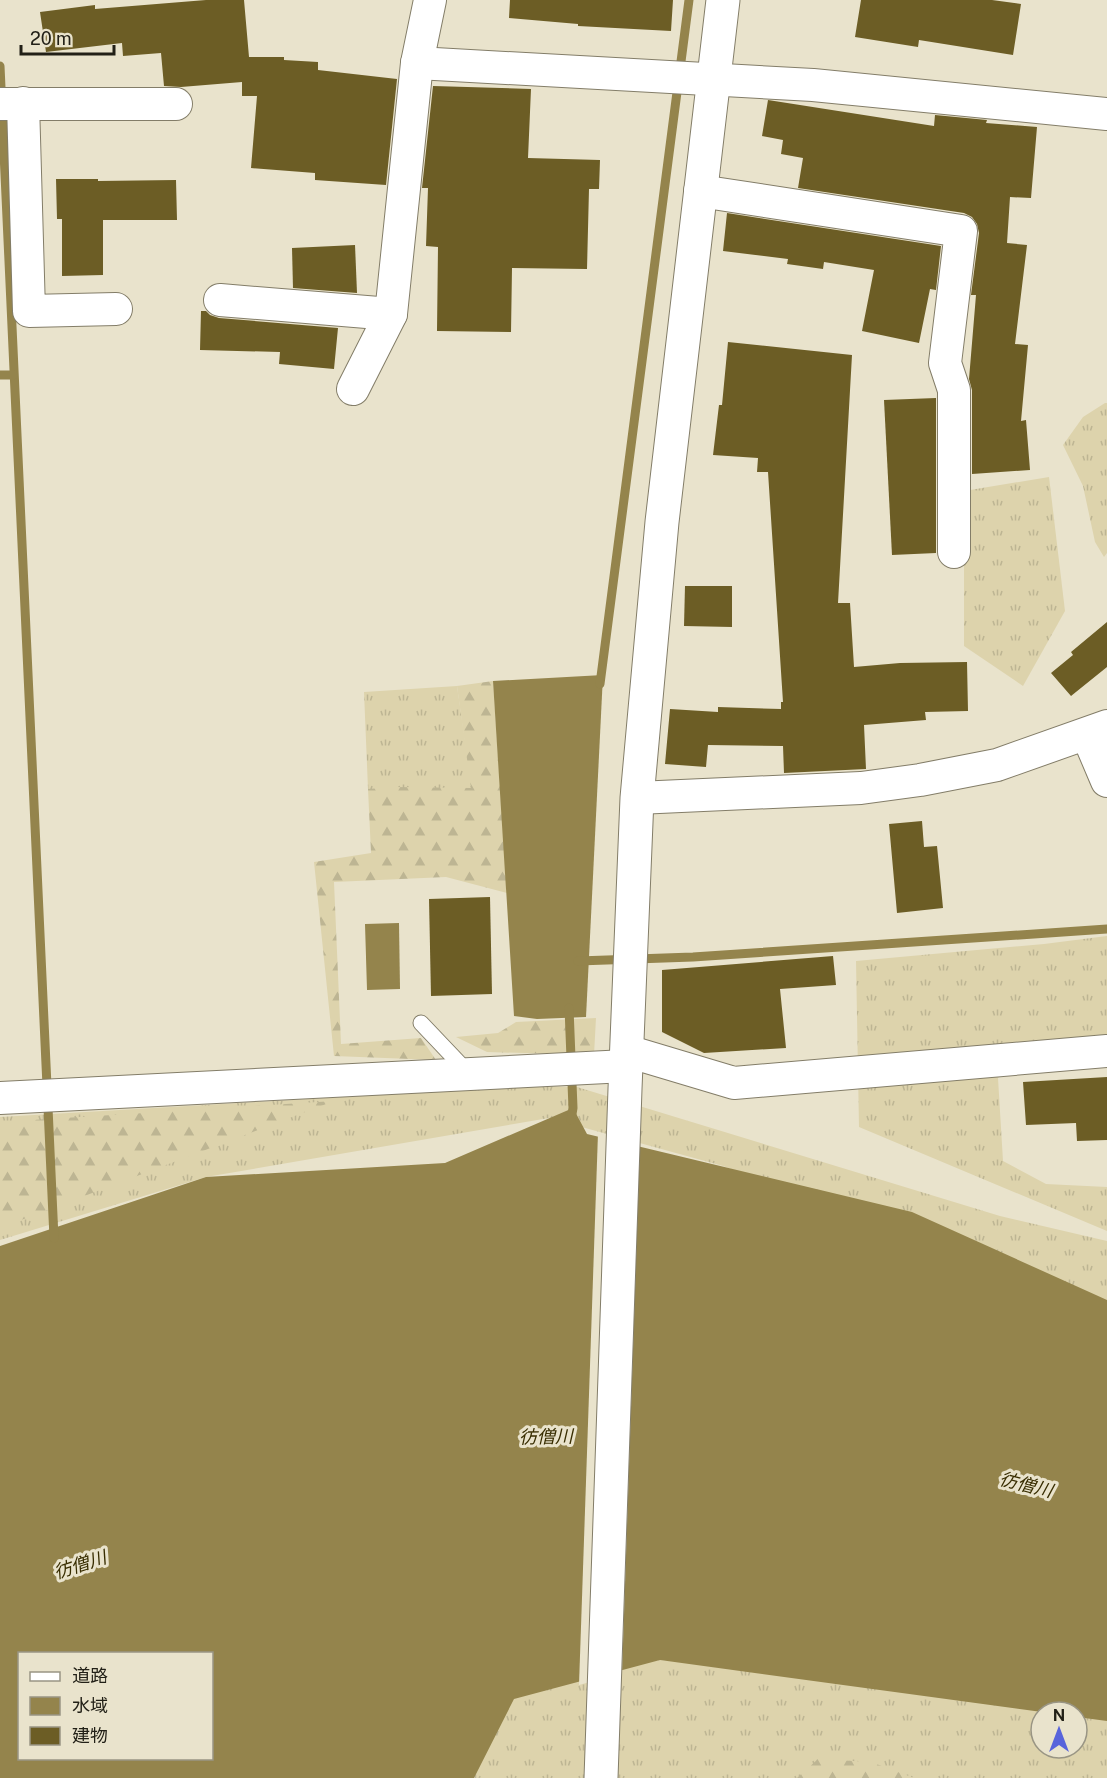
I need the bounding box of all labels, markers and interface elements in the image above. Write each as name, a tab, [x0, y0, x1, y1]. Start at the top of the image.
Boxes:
scale bar	[21, 18, 114, 56]
text: 20 m	[30, 28, 72, 49]
water label: 彷僧川	[519, 1425, 575, 1447]
water label: 彷僧川	[997, 1468, 1057, 1502]
water label: 彷僧川	[51, 1546, 111, 1583]
legend	[18, 1652, 213, 1760]
text: 道路	[72, 1665, 108, 1686]
text: 水域	[72, 1695, 108, 1716]
north arrow	[1029, 1700, 1089, 1760]
text: N	[1053, 1706, 1065, 1725]
text: 建物	[72, 1725, 108, 1746]

